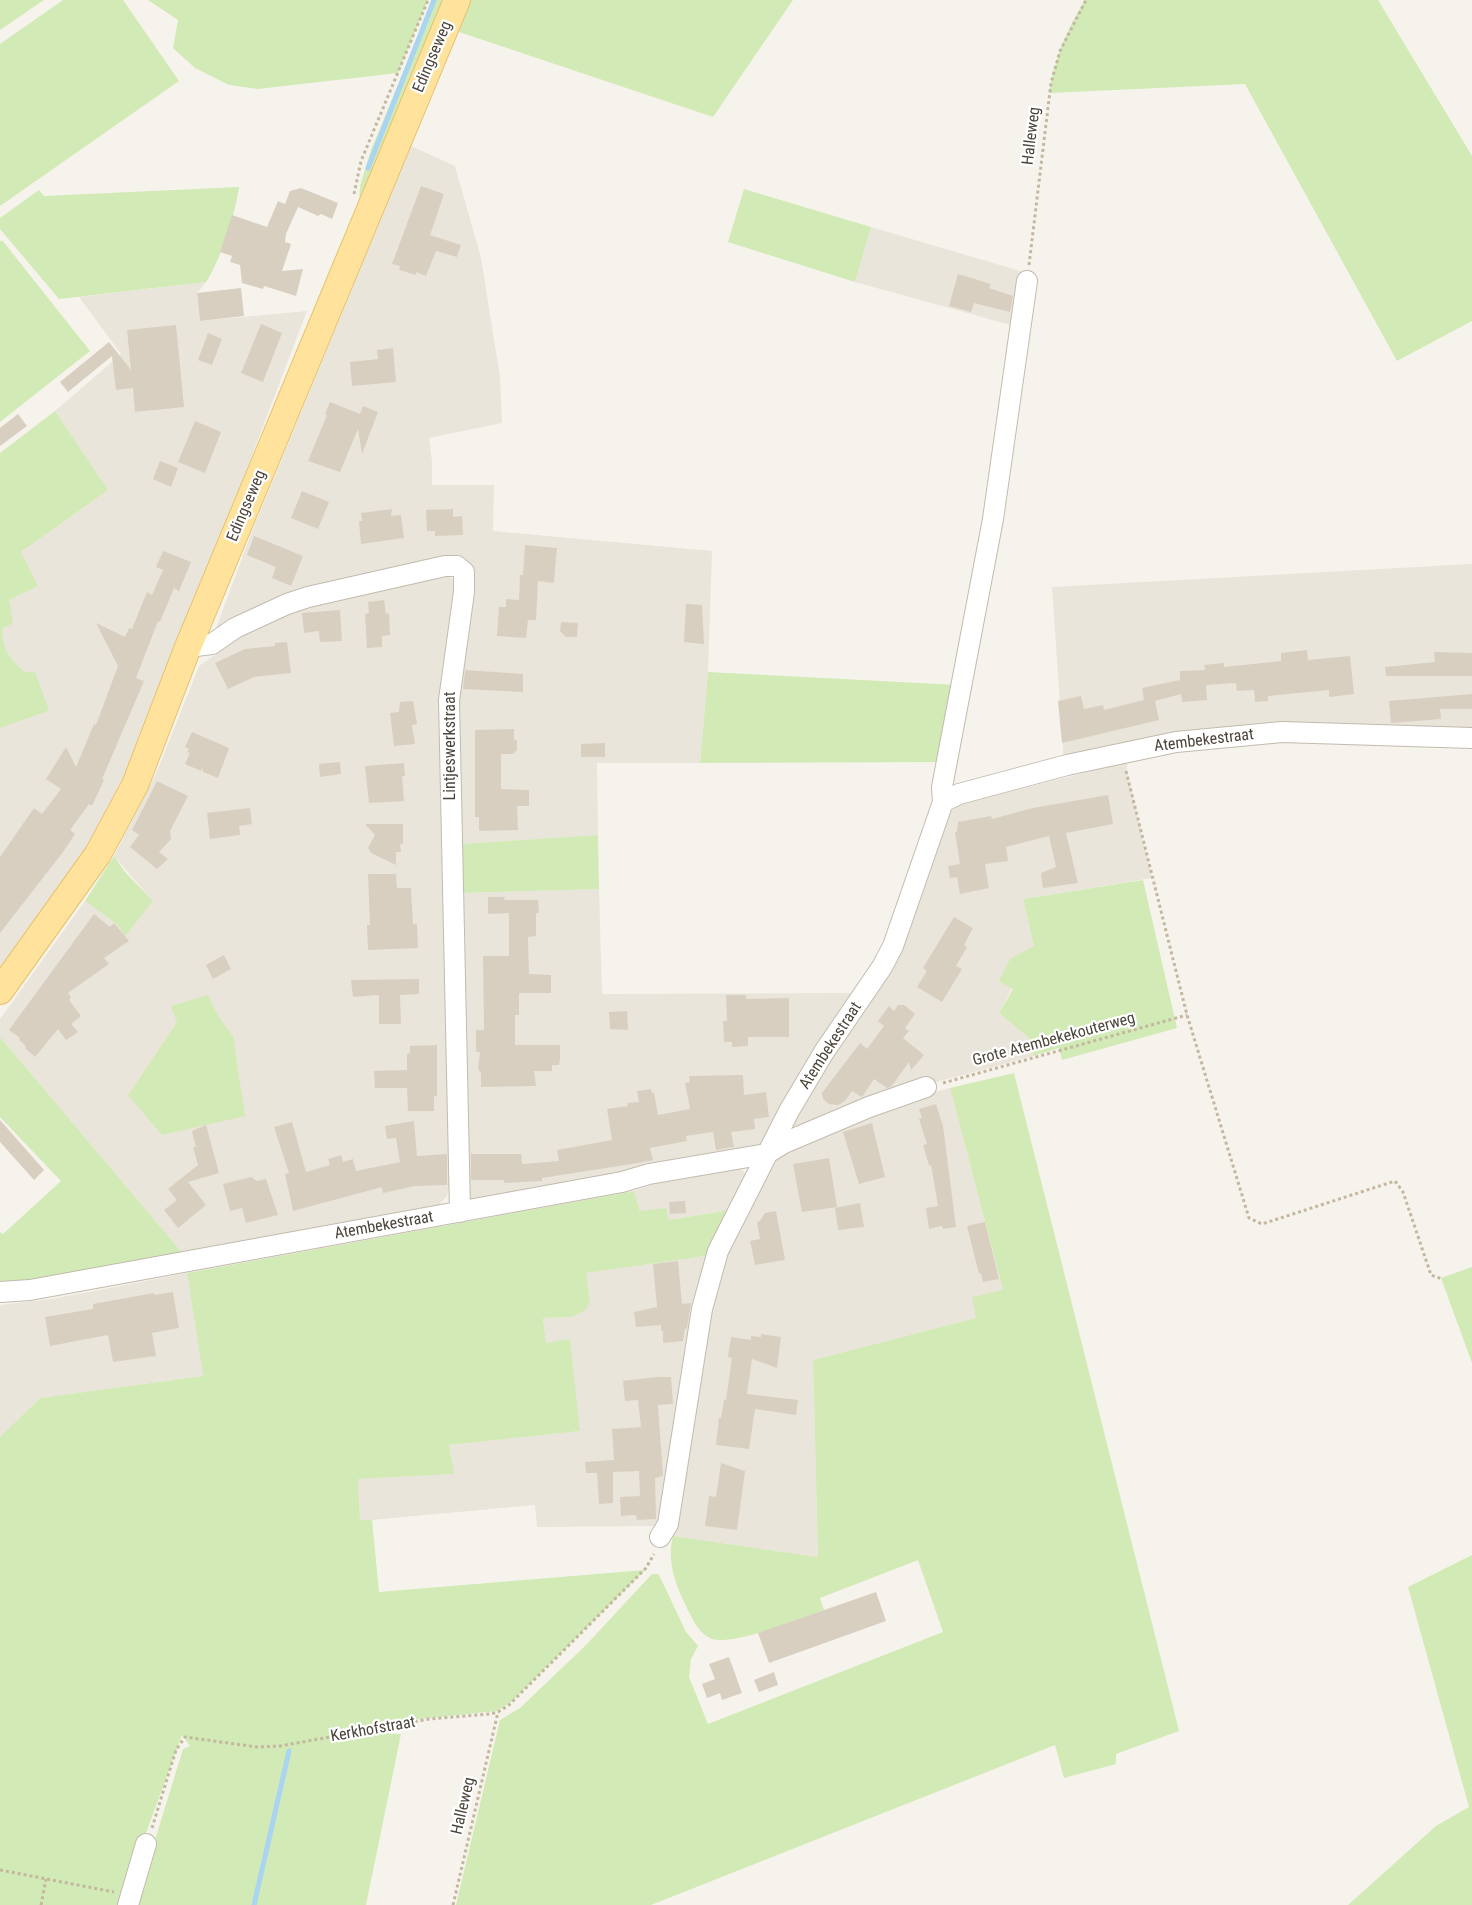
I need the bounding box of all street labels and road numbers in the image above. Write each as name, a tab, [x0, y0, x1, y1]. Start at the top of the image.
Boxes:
street label: Edingseweg	[409, 18, 457, 96]
street label: Halleweg	[1019, 106, 1045, 166]
street label: Edingseweg	[223, 467, 271, 545]
street label: Lintjeswerkstraat	[441, 692, 461, 800]
street label: Atembekestraat	[1153, 725, 1255, 757]
street label: Atembekestraat	[796, 999, 866, 1093]
street label: Grote Atembekekouterweg	[971, 1009, 1137, 1071]
street label: Atembekestraat	[333, 1208, 435, 1244]
street label: Kerkhofstraat	[329, 1713, 417, 1747]
street label: Halleweg	[448, 1775, 480, 1837]

